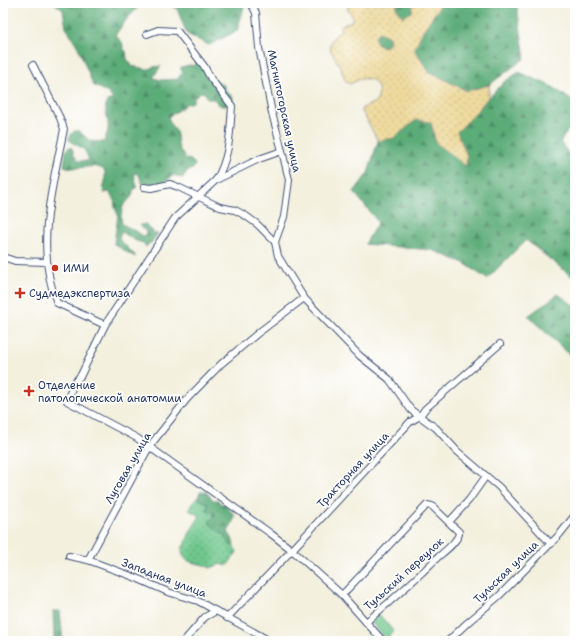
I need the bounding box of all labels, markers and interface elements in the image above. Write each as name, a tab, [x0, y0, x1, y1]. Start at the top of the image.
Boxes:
street label: Магнитогорская улица	[264, 48, 304, 174]
place label: ИМИ	[63, 261, 90, 276]
marker: ИМИ	[50, 263, 60, 273]
place label: Судмедэкспертиза	[29, 286, 130, 301]
marker: Судмедэкспертиза	[14, 287, 26, 299]
place label: Отделение патологической анатомии	[38, 378, 181, 406]
marker: Отделение патологической анатомии	[23, 385, 35, 397]
street label: Луговая улица	[101, 429, 155, 506]
street label: Тракторная улица	[314, 429, 392, 511]
street label: Тульский переулок	[361, 534, 447, 614]
street label: Тульская улица	[470, 537, 542, 607]
street label: Западная улица	[119, 555, 209, 601]

